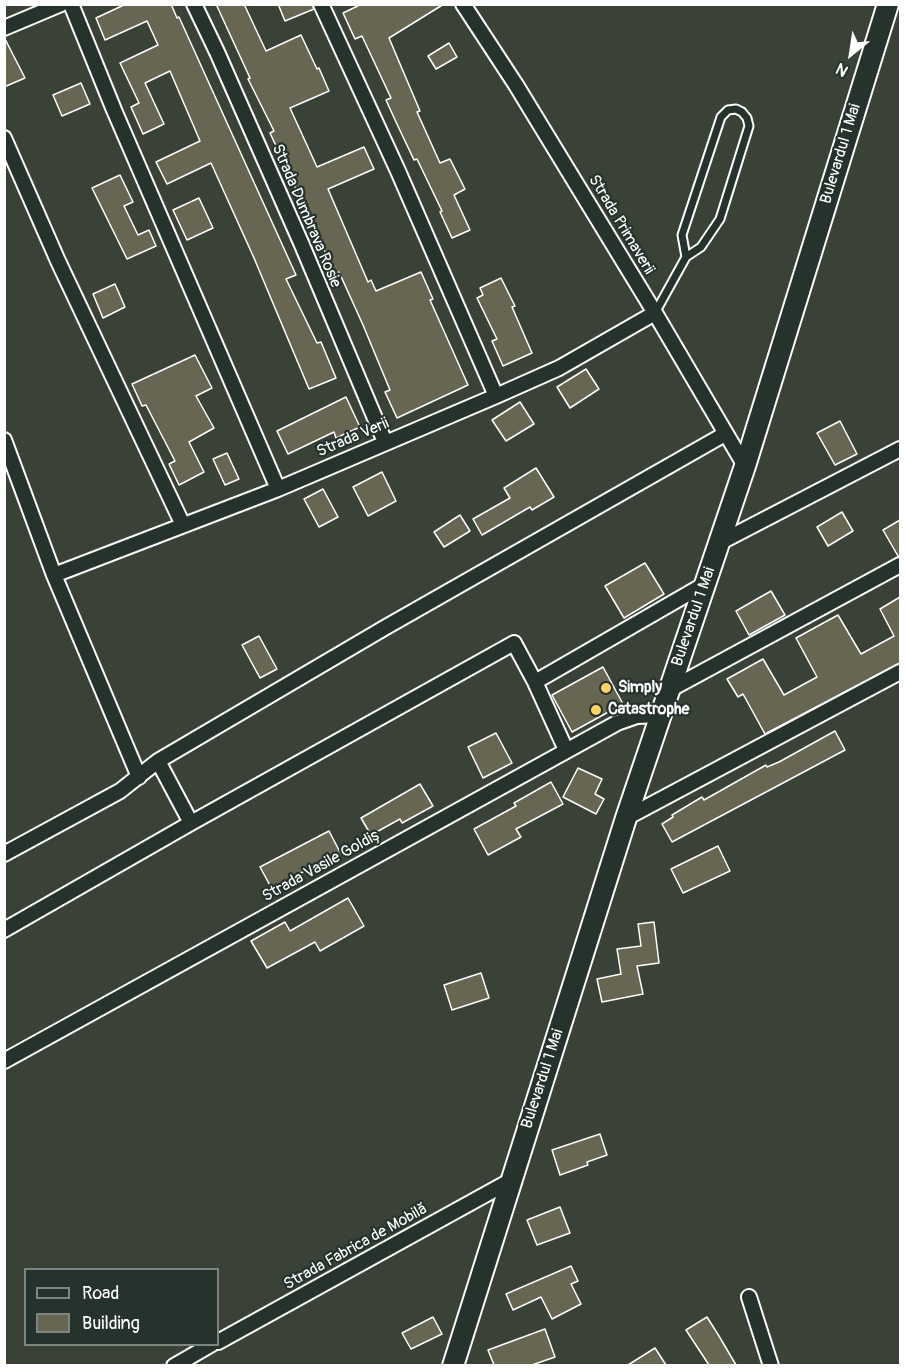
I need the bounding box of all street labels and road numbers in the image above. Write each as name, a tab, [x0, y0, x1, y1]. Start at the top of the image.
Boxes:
street label: Bulevardul 1 Mai	[817, 102, 865, 206]
street label: Strada Dumbrava Rosie	[267, 141, 345, 291]
street label: Strada Primaverii	[584, 172, 658, 278]
street label: Strada Verii	[314, 414, 392, 462]
street label: Bulevardul 1 Mai	[668, 565, 720, 669]
street label: Strada Vasile Goldiș	[259, 825, 385, 907]
street label: Bulevardul 1 Mai	[518, 1027, 568, 1131]
street label: Strada Fabrica de Mobilă	[281, 1199, 431, 1295]

